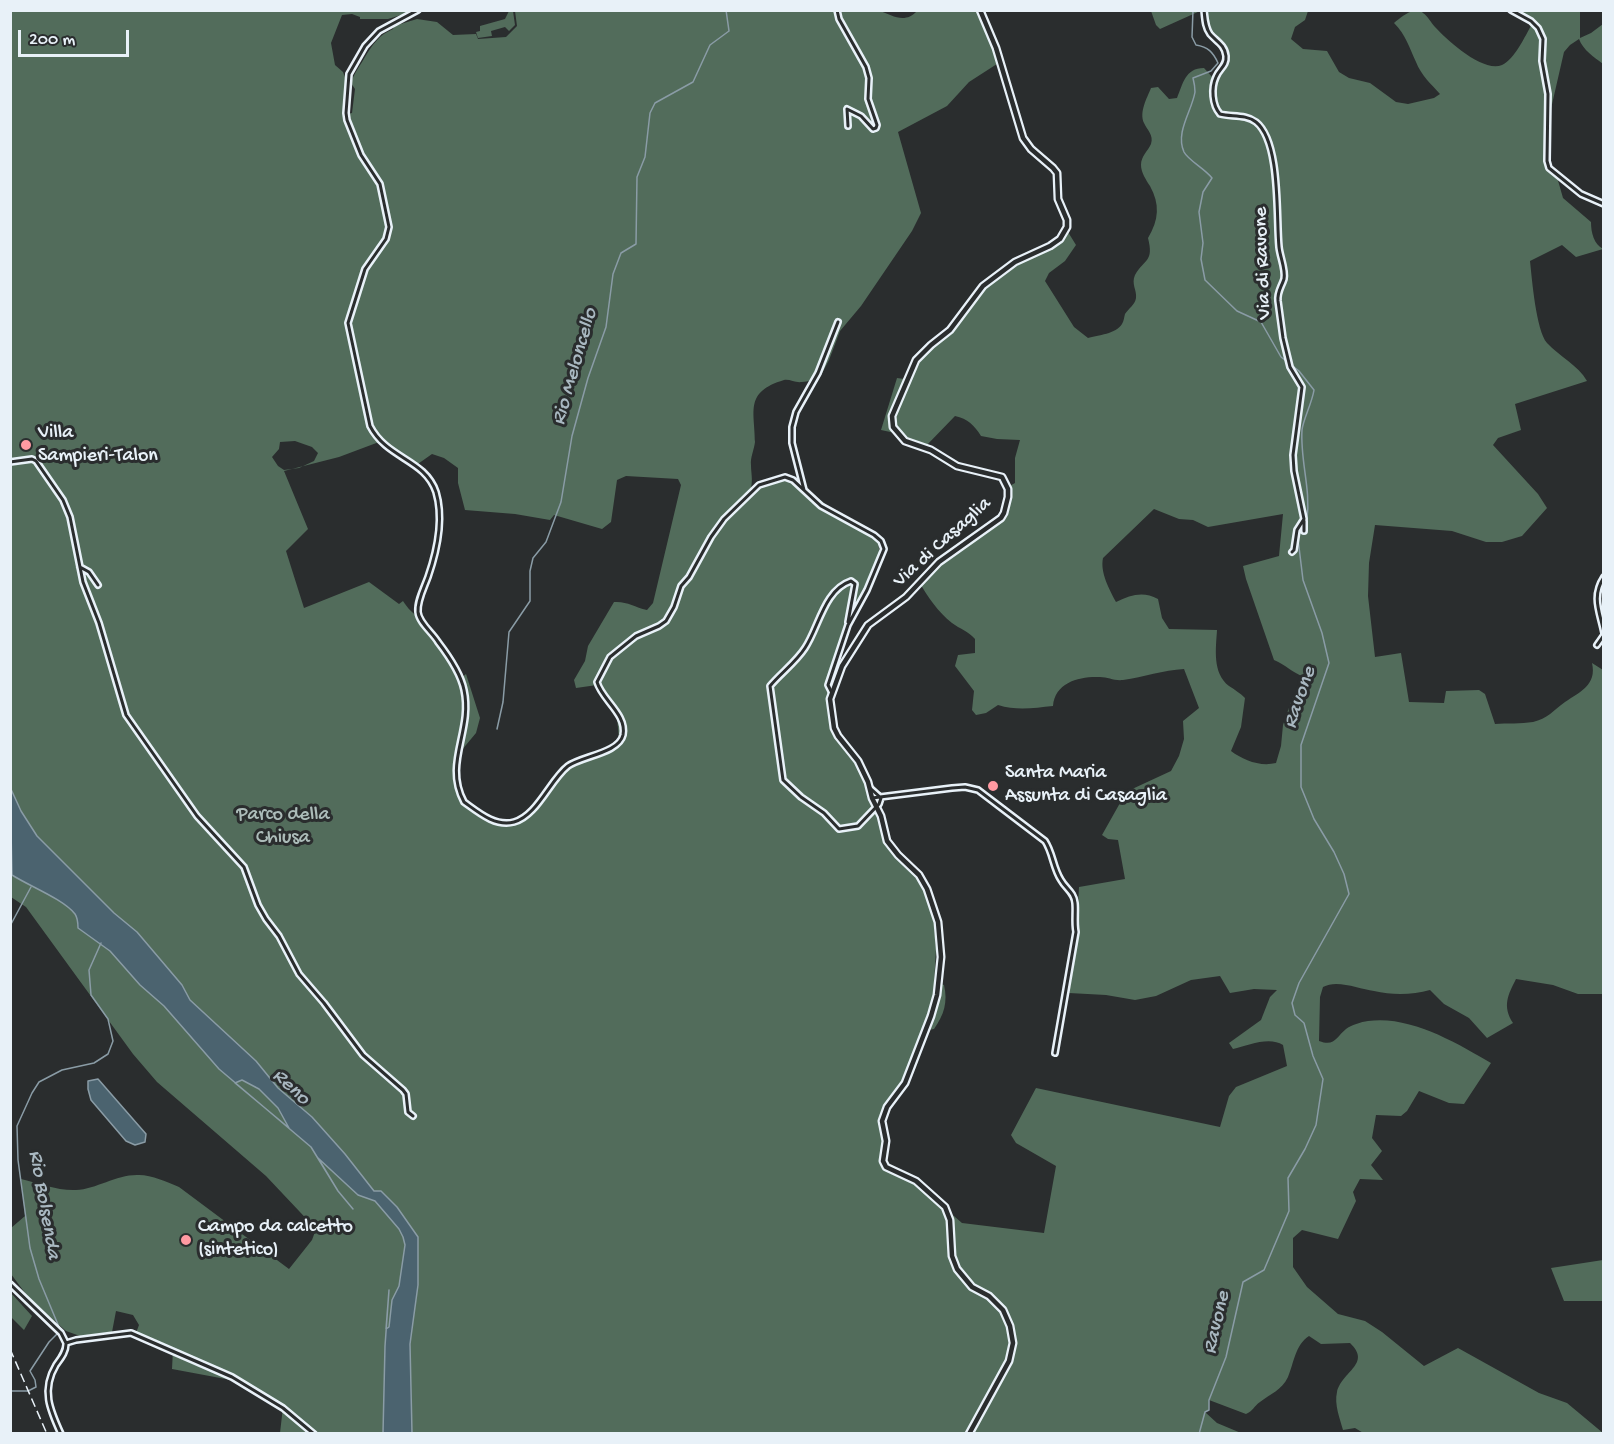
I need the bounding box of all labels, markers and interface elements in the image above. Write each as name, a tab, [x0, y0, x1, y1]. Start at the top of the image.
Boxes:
scale bar	[21, 18, 132, 56]
text: 200 m	[29, 30, 75, 51]
street label: Via di Ravone	[1250, 206, 1278, 320]
water label: Rio Meloncello	[547, 306, 605, 428]
place label: Villa Sampieri-Talon	[38, 422, 158, 469]
marker: Villa Sampieri-Talon	[19, 438, 33, 452]
street label: Via di Casaglia	[889, 493, 997, 593]
water label: Ravone	[1279, 664, 1323, 732]
place label: Santa Maria Assunta di Casaglia	[1005, 762, 1167, 809]
marker: Santa Maria Assunta di Casaglia	[986, 779, 1000, 793]
park label: Parco della Chiusa	[236, 804, 330, 851]
water label: Reno	[266, 1064, 314, 1112]
water label: Rio Bolsenda	[21, 1149, 65, 1261]
place label: Campo da calcetto (sintetico)	[198, 1216, 353, 1263]
marker: Campo da calcetto (sintetico)	[179, 1233, 193, 1247]
water label: Ravone	[1199, 1289, 1237, 1357]

